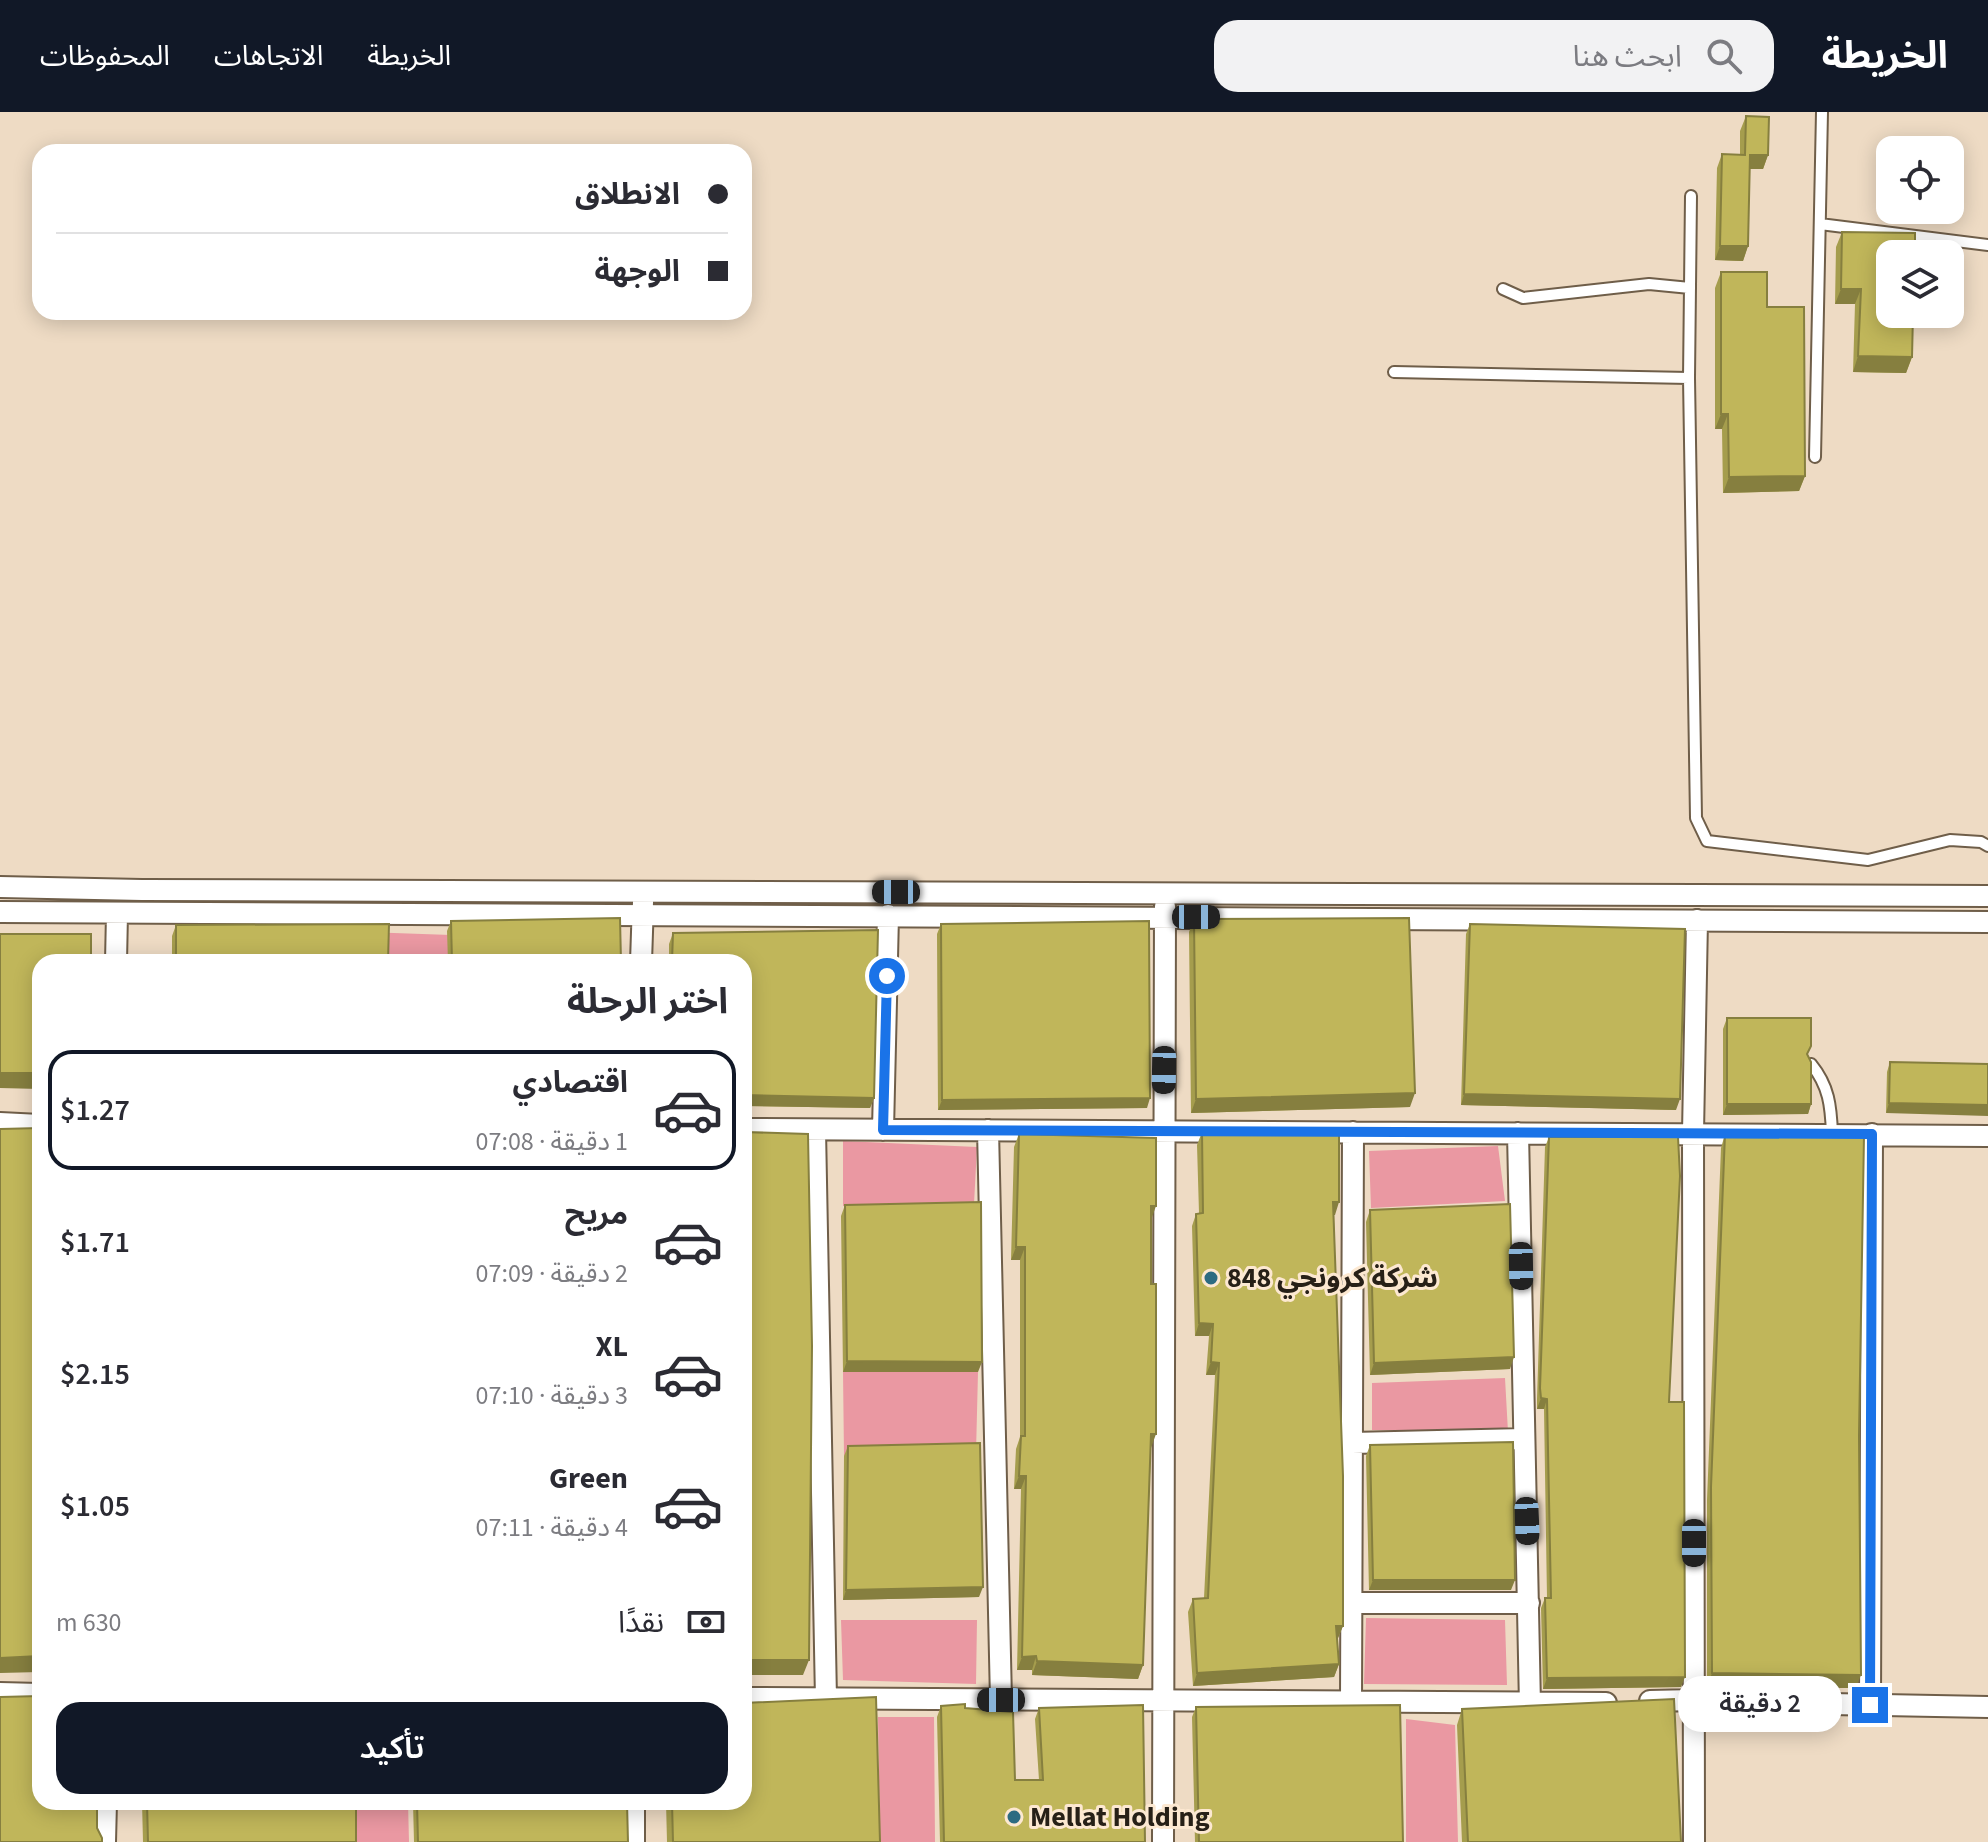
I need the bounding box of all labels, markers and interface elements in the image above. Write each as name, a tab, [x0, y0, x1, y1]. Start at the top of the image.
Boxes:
search box	[1214, 20, 1774, 92]
text: الخريطة	[1822, 29, 1948, 83]
icon: search	[1702, 34, 1746, 78]
text: ابحث هنا	[1572, 35, 1682, 78]
text: المحفوظات	[40, 36, 170, 76]
text: الاتجاهات	[214, 36, 323, 76]
text: الخريطة	[367, 36, 451, 76]
map controls	[1876, 136, 1964, 328]
button: locate	[1876, 136, 1964, 224]
text: الانطلاق	[575, 173, 680, 216]
button: layers	[1876, 240, 1964, 328]
text: الوجهة	[595, 250, 680, 293]
car	[872, 880, 920, 904]
car	[1172, 905, 1220, 929]
route start	[869, 958, 905, 994]
text: اختر الرحلة	[567, 976, 728, 1027]
car	[1152, 1046, 1176, 1094]
text: اقتصادي	[513, 1061, 628, 1104]
icon: car	[652, 1074, 724, 1146]
text: $1.27	[60, 1089, 130, 1132]
text: 1 دقيقة · 07:08	[476, 1123, 628, 1160]
text: مريح	[565, 1193, 628, 1236]
icon: car	[652, 1206, 724, 1278]
text: $1.71	[60, 1221, 130, 1264]
car	[1509, 1242, 1533, 1290]
text: 2 دقيقة · 07:09	[476, 1255, 628, 1292]
place label: شركة كرونجي 848	[1227, 1258, 1438, 1299]
marker: شركة كرونجي 848	[1202, 1269, 1220, 1287]
text: XL	[595, 1325, 628, 1368]
icon: car	[652, 1338, 724, 1410]
text: $2.15	[60, 1353, 130, 1396]
text: 3 دقيقة · 07:10	[476, 1377, 628, 1414]
text: Green	[549, 1457, 628, 1500]
icon: car	[652, 1470, 724, 1542]
text: $1.05	[60, 1485, 130, 1528]
car	[1514, 1497, 1540, 1545]
text: 4 دقيقة · 07:11	[476, 1509, 628, 1546]
car	[1682, 1519, 1706, 1567]
icon: cash	[684, 1600, 728, 1644]
text: نقدًا	[618, 1601, 664, 1644]
text: 630 m	[56, 1604, 122, 1641]
callout: 2 دقيقة	[1678, 1677, 1842, 1733]
text: 2 دقيقة	[1719, 1685, 1801, 1722]
route end	[1852, 1687, 1888, 1723]
car	[977, 1688, 1025, 1712]
button: تأكيد	[56, 1702, 728, 1794]
place label: Mellat Holding	[1030, 1797, 1210, 1837]
marker: Mellat Holding	[1005, 1808, 1023, 1826]

